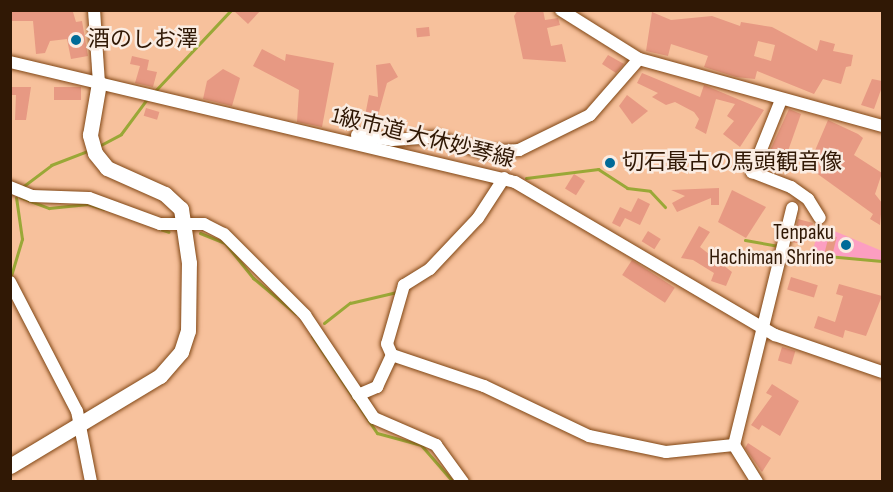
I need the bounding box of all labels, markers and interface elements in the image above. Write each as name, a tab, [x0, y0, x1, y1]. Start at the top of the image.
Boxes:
place label: 酒のしお澤	[88, 27, 198, 53]
marker: 酒のしお澤	[69, 33, 83, 47]
street label: 1級市道 大休妙琴線	[329, 103, 517, 173]
place label: 切石最古の馬頭観音像	[622, 150, 842, 176]
marker: 切石最古の馬頭観音像	[603, 156, 617, 170]
place label: Tenpaku Hachiman Shrine	[709, 219, 834, 270]
marker: Tenpaku Hachiman Shrine	[839, 238, 853, 252]

